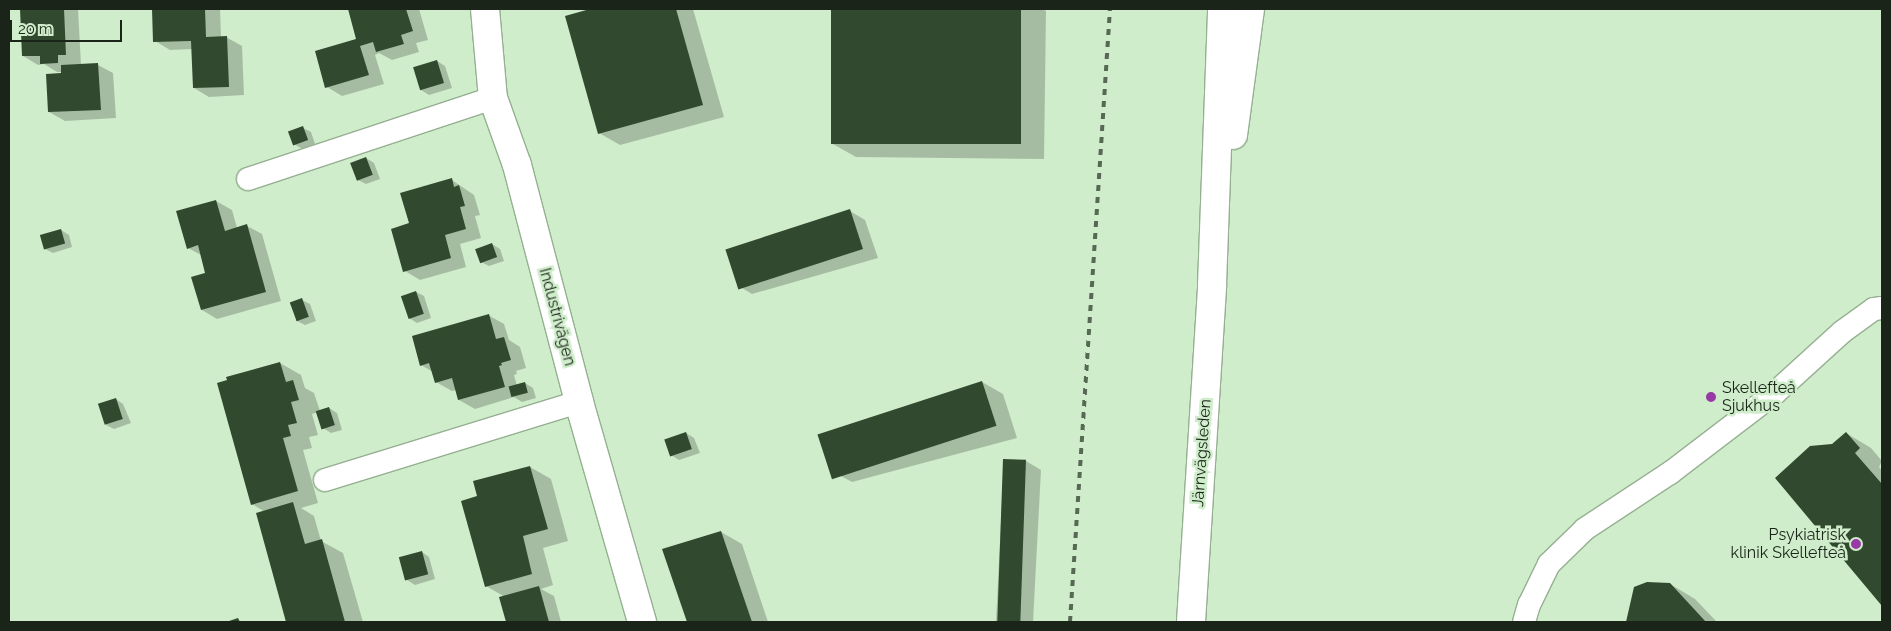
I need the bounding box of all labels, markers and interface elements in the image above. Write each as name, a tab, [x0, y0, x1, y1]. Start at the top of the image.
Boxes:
scale bar	[12, 10, 125, 42]
text: 20 m	[18, 20, 53, 38]
street label: Industrivägen	[535, 266, 579, 368]
place label: Skellefteå Sjukhus	[1722, 378, 1796, 416]
marker: Skellefteå Sjukhus	[1704, 390, 1718, 404]
street label: Järnvägsleden	[1189, 398, 1215, 508]
place label: Psykiatrisk klinik Skellefteå	[1731, 525, 1846, 563]
marker: Psykiatrisk klinik Skellefteå	[1850, 538, 1862, 550]

